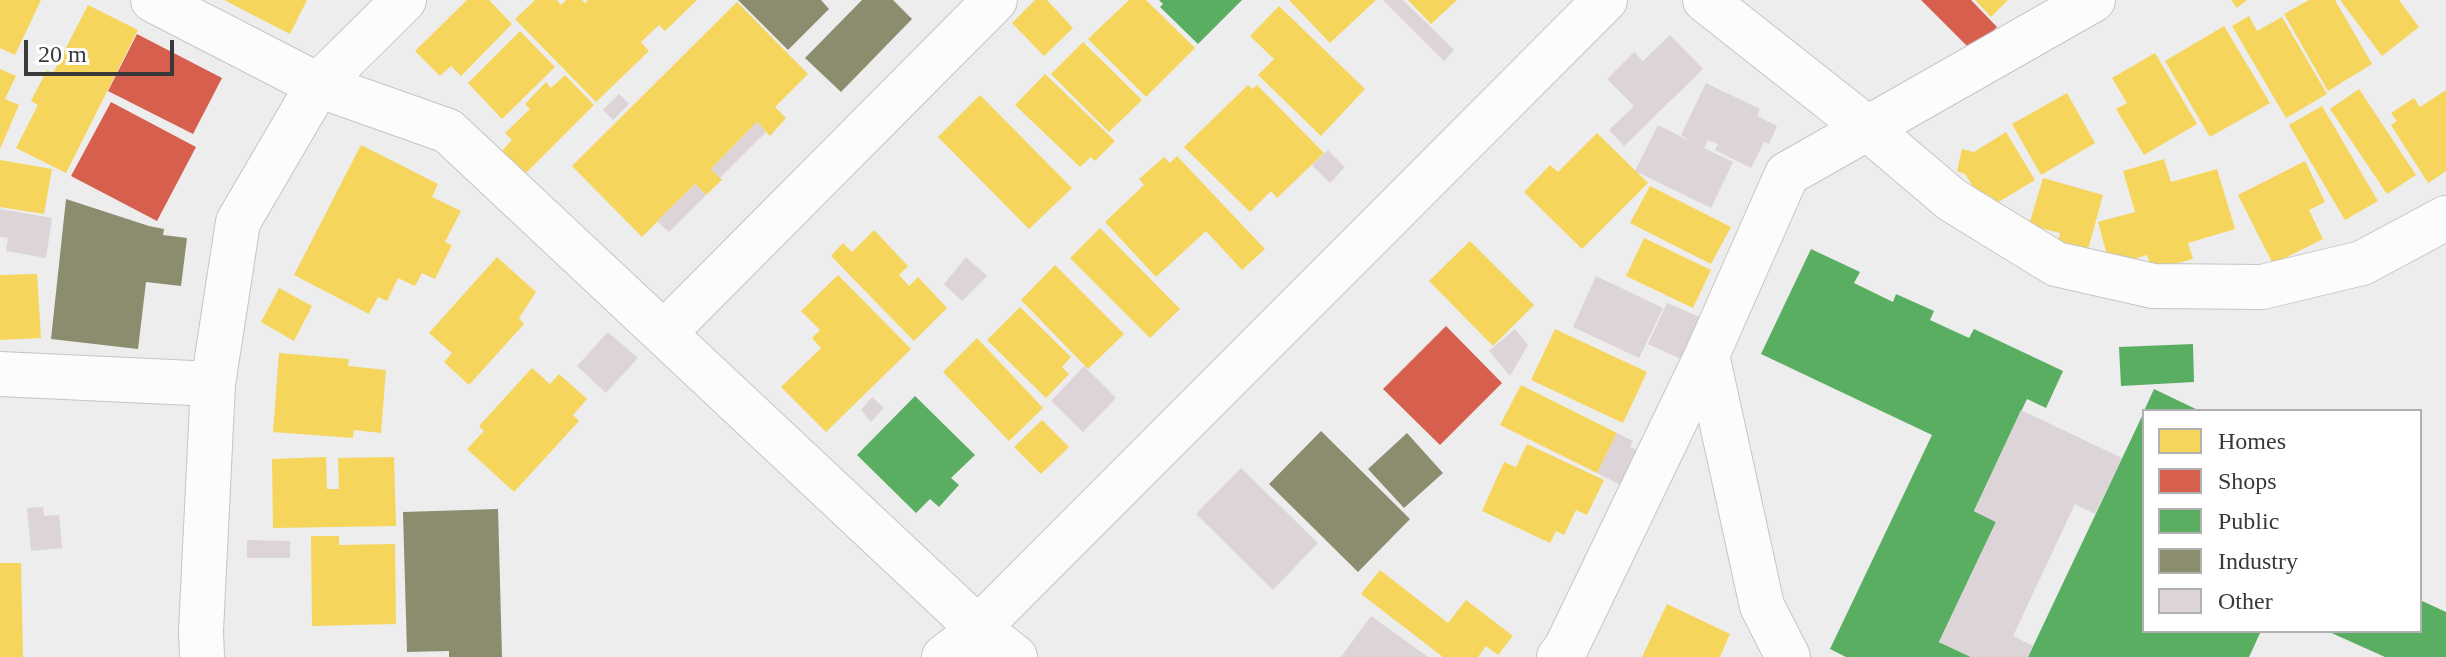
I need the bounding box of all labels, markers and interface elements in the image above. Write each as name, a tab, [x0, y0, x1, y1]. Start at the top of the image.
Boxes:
scale bar	[28, 24, 178, 74]
text: 20 m	[38, 41, 87, 67]
legend	[2142, 409, 2422, 633]
text: Homes	[2218, 428, 2286, 454]
text: Shops	[2218, 468, 2277, 494]
text: Public	[2218, 508, 2279, 534]
text: Industry	[2218, 548, 2298, 574]
text: Other	[2218, 588, 2273, 614]

